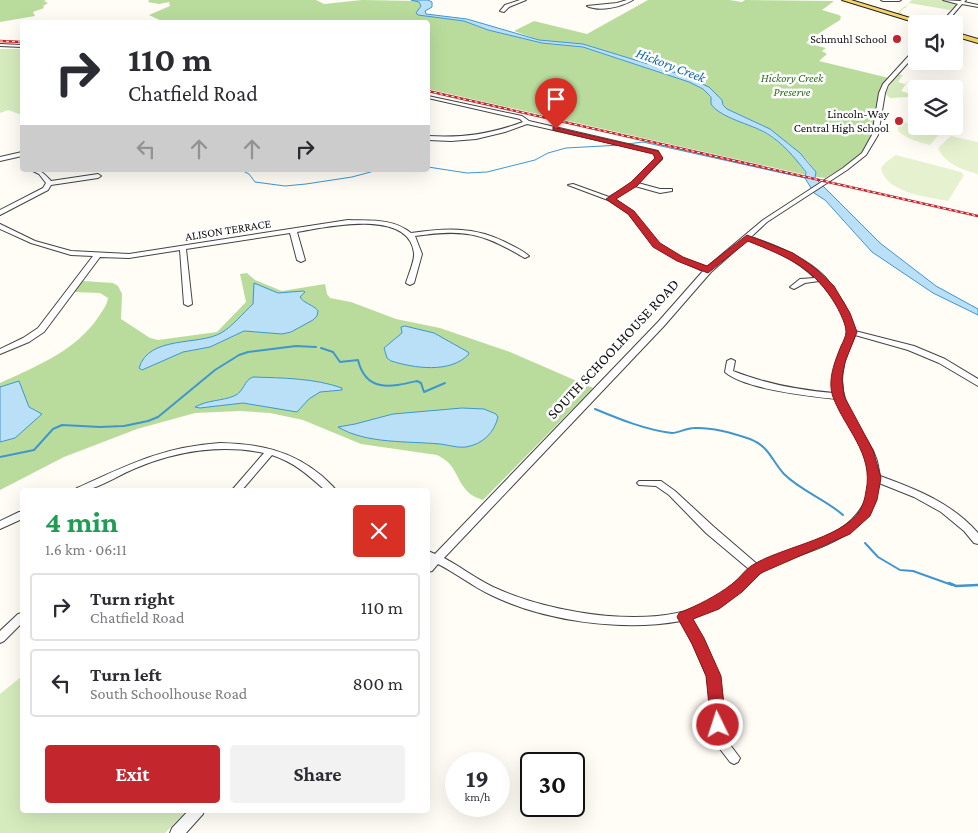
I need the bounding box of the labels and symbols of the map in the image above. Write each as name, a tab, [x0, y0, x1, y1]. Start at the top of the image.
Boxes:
place label: Schmuhl School	[810, 32, 887, 46]
marker: Schmuhl School	[891, 33, 903, 45]
water label: Hickory Creek	[634, 44, 709, 86]
park label: Hickory Creek Preserve	[761, 71, 824, 99]
pin	[535, 78, 577, 129]
place label: Lincoln-Way Central High School	[794, 107, 889, 135]
marker: Lincoln-Way Central High School	[893, 115, 905, 127]
street label: ALISON TERRACE	[184, 216, 272, 244]
street label: SOUTH SCHOOLHOUSE ROAD	[544, 276, 682, 422]
position arrow	[691, 698, 743, 750]
speed limit sign: 30	[520, 752, 585, 817]

